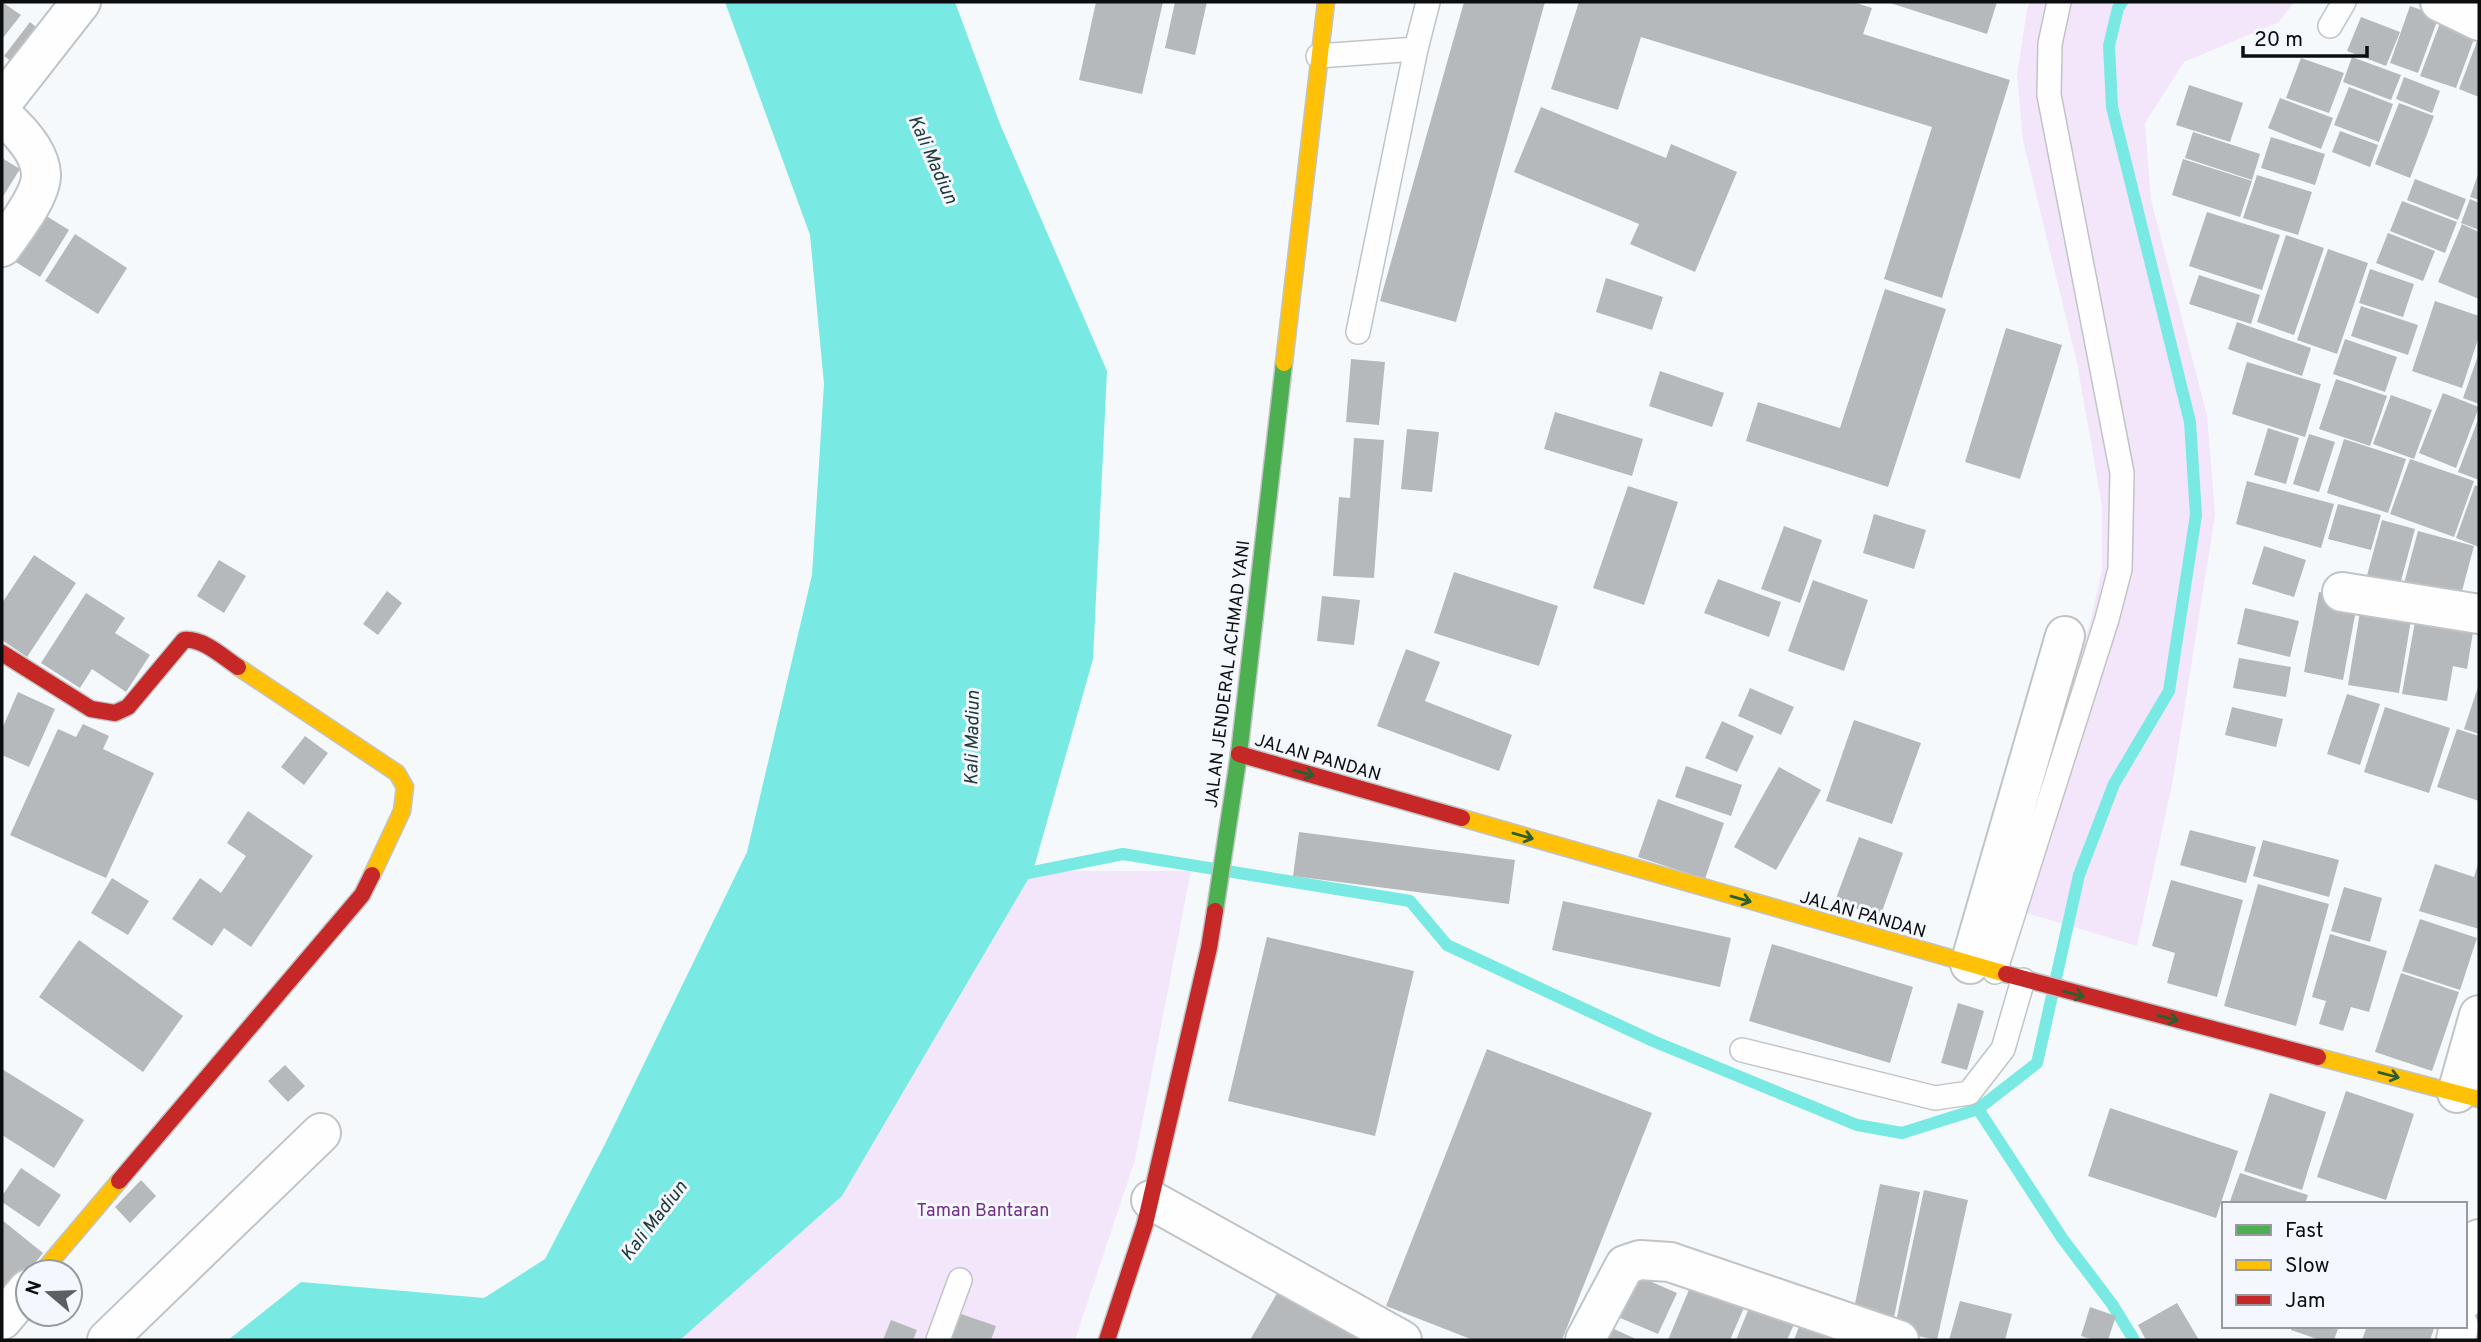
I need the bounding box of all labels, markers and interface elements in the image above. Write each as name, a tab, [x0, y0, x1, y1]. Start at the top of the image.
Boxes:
scale bar	[2243, 14, 2367, 58]
text: 20 m	[2254, 27, 2303, 54]
water label: Kali Madiun	[902, 112, 963, 209]
street label: JALAN JENDERAL ACHMAD YANI	[1201, 539, 1256, 809]
water label: Kali Madiun	[960, 690, 986, 786]
street label: JALAN PANDAN	[1252, 729, 1383, 787]
one-way arrow	[1293, 768, 1315, 781]
one-way arrow	[1511, 830, 1534, 843]
street label: JALAN PANDAN	[1797, 886, 1928, 944]
one-way arrow	[1730, 893, 1752, 906]
one-way arrow	[2062, 988, 2085, 1001]
one-way arrow	[2157, 1012, 2179, 1025]
one-way arrow	[2377, 1069, 2400, 1082]
water label: Kali Madiun	[616, 1176, 694, 1266]
park label: Taman Bantaran	[917, 1200, 1049, 1223]
legend	[2222, 1202, 2467, 1328]
text: Fast	[2285, 1218, 2324, 1245]
text: Slow	[2285, 1253, 2330, 1280]
north arrow	[14, 1258, 84, 1328]
text: N	[21, 1278, 48, 1298]
text: Jam	[2285, 1288, 2326, 1315]

